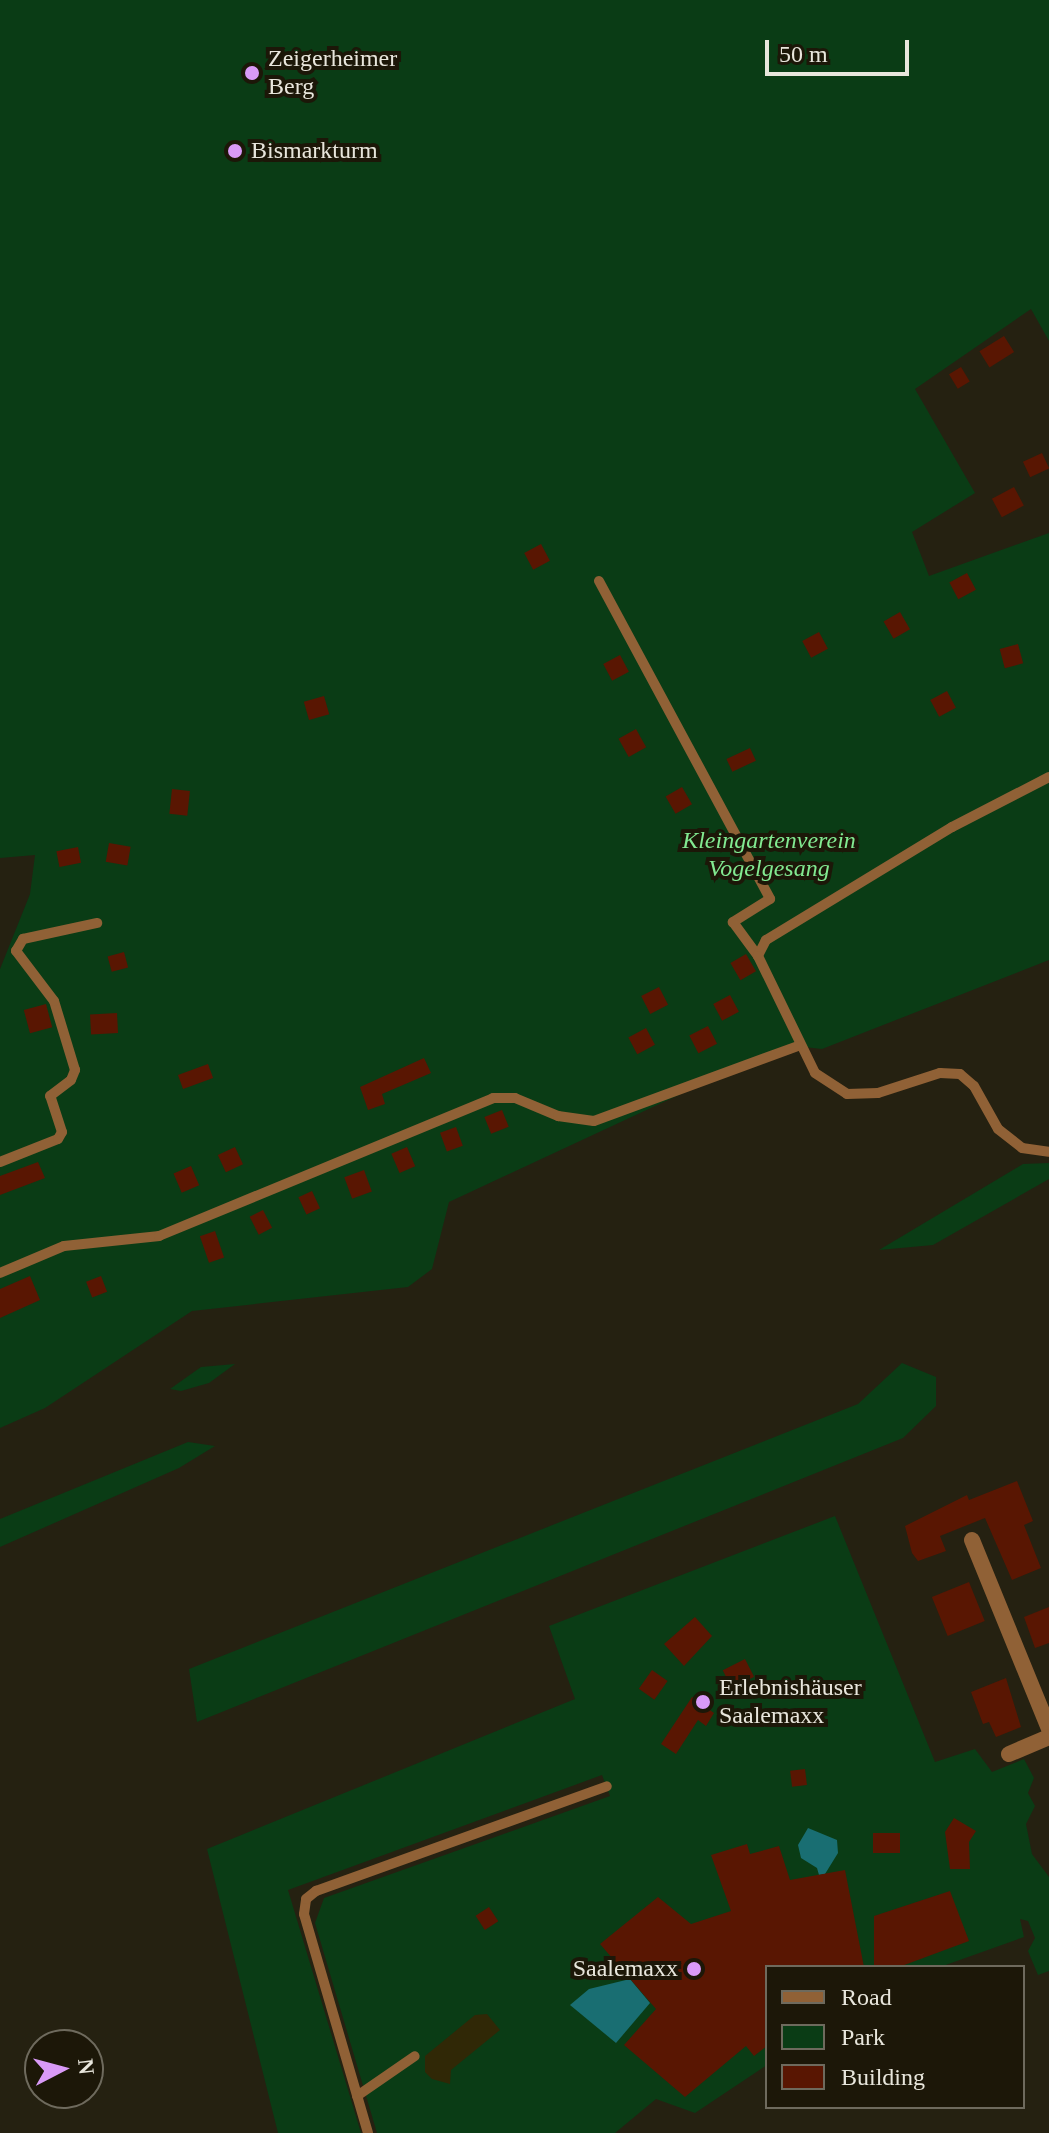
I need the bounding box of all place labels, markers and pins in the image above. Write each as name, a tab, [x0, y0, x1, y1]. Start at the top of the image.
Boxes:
place label: Zeigerheimer Berg	[268, 45, 397, 101]
marker: Zeigerheimer Berg	[243, 64, 261, 82]
place label: Bismarkturm	[251, 137, 378, 165]
marker: Bismarkturm	[226, 142, 244, 160]
place label: Erlebnishäuser Saalemaxx	[719, 1674, 862, 1730]
marker: Erlebnishäuser Saalemaxx	[694, 1693, 712, 1711]
place label: Saalemaxx	[573, 1955, 678, 1983]
marker: Saalemaxx	[685, 1960, 703, 1978]

